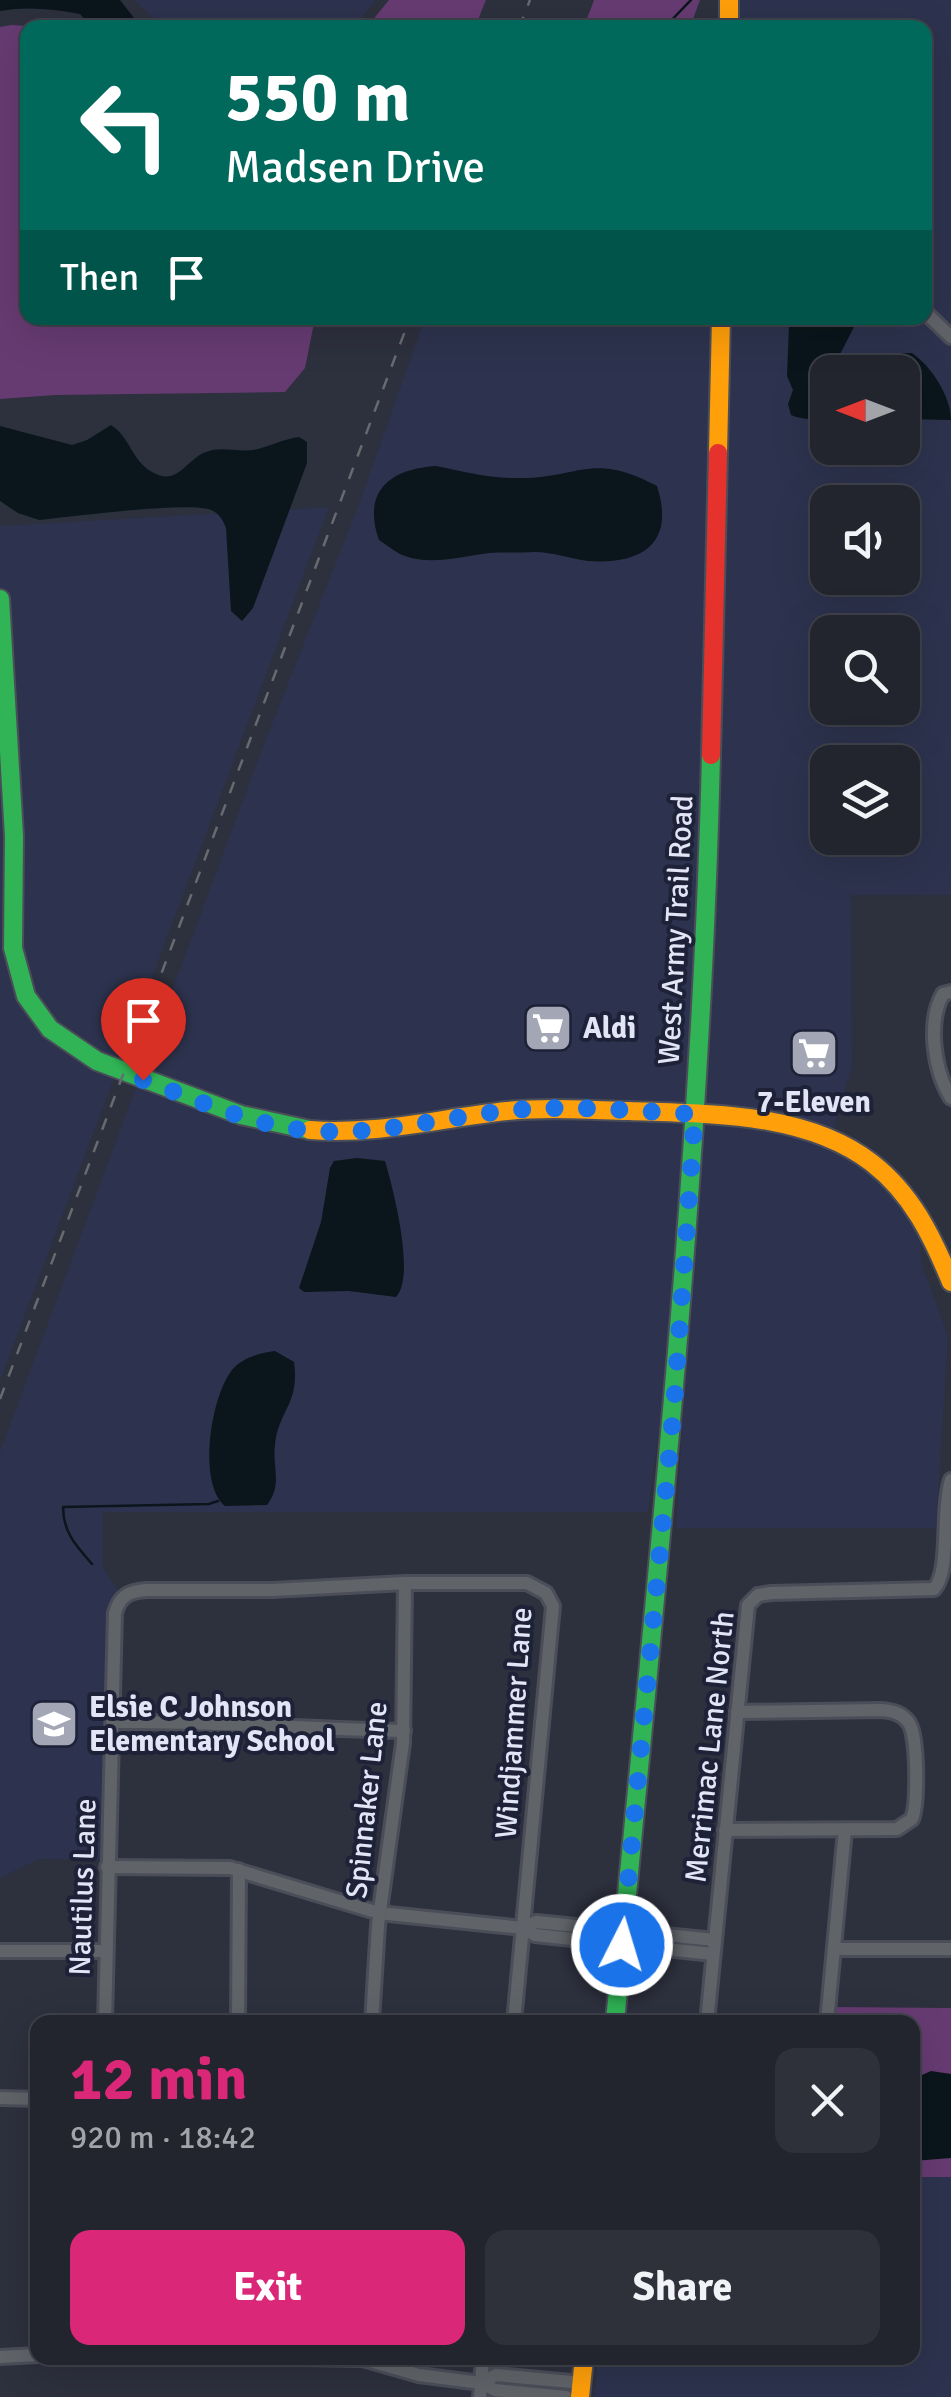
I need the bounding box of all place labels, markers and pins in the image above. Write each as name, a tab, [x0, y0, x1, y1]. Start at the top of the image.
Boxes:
pin	[101, 978, 186, 1081]
supermarket icon: Aldi	[522, 1002, 574, 1054]
place label: Aldi	[583, 1010, 636, 1047]
supermarket icon: 7-Eleven	[788, 1027, 840, 1079]
place label: 7-Eleven	[757, 1084, 871, 1121]
place label: Elsie C Johnson Elementary School	[89, 1689, 335, 1760]
school or university icon: Elsie C Johnson Elementary School	[28, 1698, 80, 1750]

